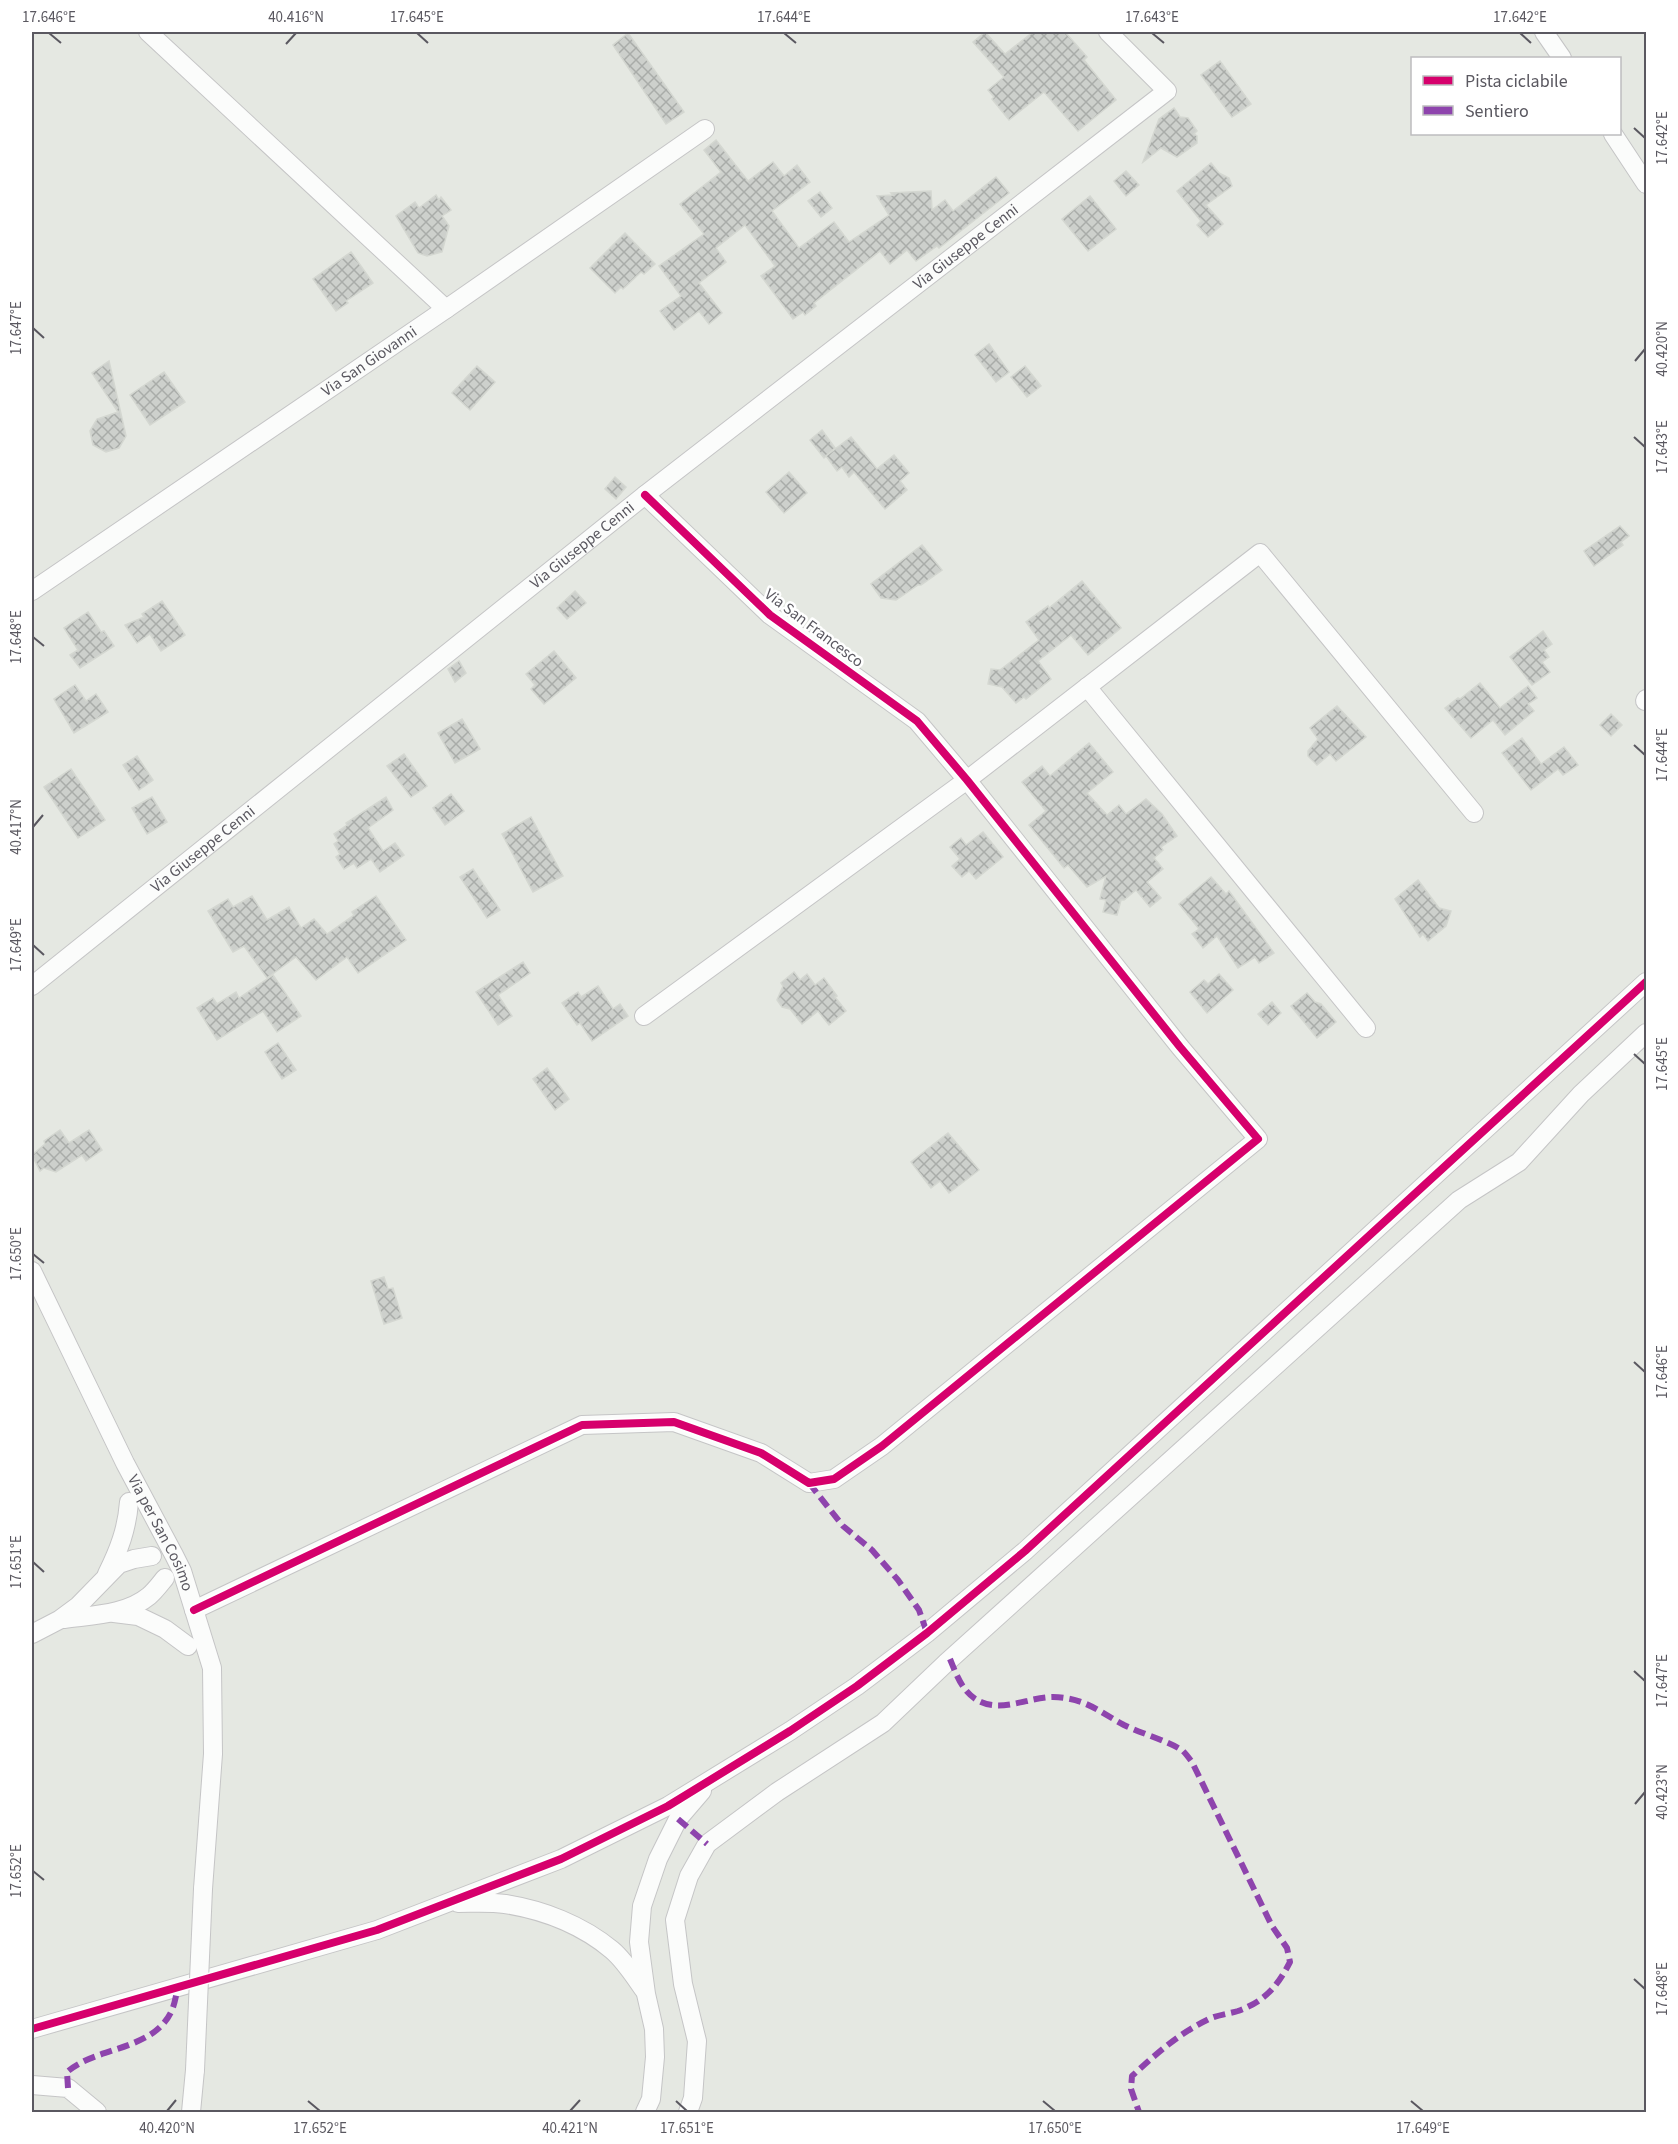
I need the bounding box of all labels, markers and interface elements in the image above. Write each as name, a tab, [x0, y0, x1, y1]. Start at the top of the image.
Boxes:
text: 17.646°E	[22, 7, 76, 28]
text: 40.416°N	[268, 7, 324, 28]
text: 17.645°E	[390, 7, 444, 28]
text: 17.644°E	[757, 7, 811, 28]
text: 17.643°E	[1125, 7, 1179, 28]
text: 17.642°E	[1493, 7, 1547, 28]
legend	[1411, 57, 1621, 135]
text: Pista ciclabile	[1465, 69, 1568, 94]
text: Sentiero	[1465, 99, 1529, 124]
text: 17.642°E	[1652, 111, 1673, 165]
street label: Via Giuseppe Cenni	[908, 199, 1023, 295]
text: 17.647°E	[6, 301, 27, 355]
street label: Via San Giovanni	[317, 321, 421, 402]
text: 40.420°N	[1652, 321, 1673, 377]
text: 17.643°E	[1652, 420, 1673, 474]
street label: Via Giuseppe Cenni	[525, 497, 639, 594]
street label: Via San Francesco	[760, 583, 868, 673]
text: 17.648°E	[6, 610, 27, 664]
text: 17.644°E	[1652, 728, 1673, 782]
text: 40.417°N	[6, 799, 27, 855]
street label: Via Giuseppe Cenni	[146, 800, 260, 898]
text: 17.649°E	[6, 918, 27, 972]
text: 17.645°E	[1652, 1037, 1673, 1091]
text: 17.650°E	[6, 1227, 27, 1281]
text: 17.646°E	[1652, 1345, 1673, 1399]
street label: Via per San Cosimo	[122, 1471, 199, 1594]
text: 17.651°E	[6, 1535, 27, 1589]
text: 17.647°E	[1652, 1654, 1673, 1708]
text: 40.423°N	[1652, 1764, 1673, 1820]
text: 17.652°E	[6, 1844, 27, 1898]
text: 17.648°E	[1652, 1962, 1673, 2016]
text: 40.420°N	[139, 2118, 195, 2139]
text: 17.652°E	[293, 2118, 347, 2139]
text: 40.421°N	[542, 2118, 598, 2139]
text: 17.651°E	[660, 2118, 714, 2139]
text: 17.650°E	[1028, 2118, 1082, 2139]
text: 17.649°E	[1396, 2118, 1450, 2139]

